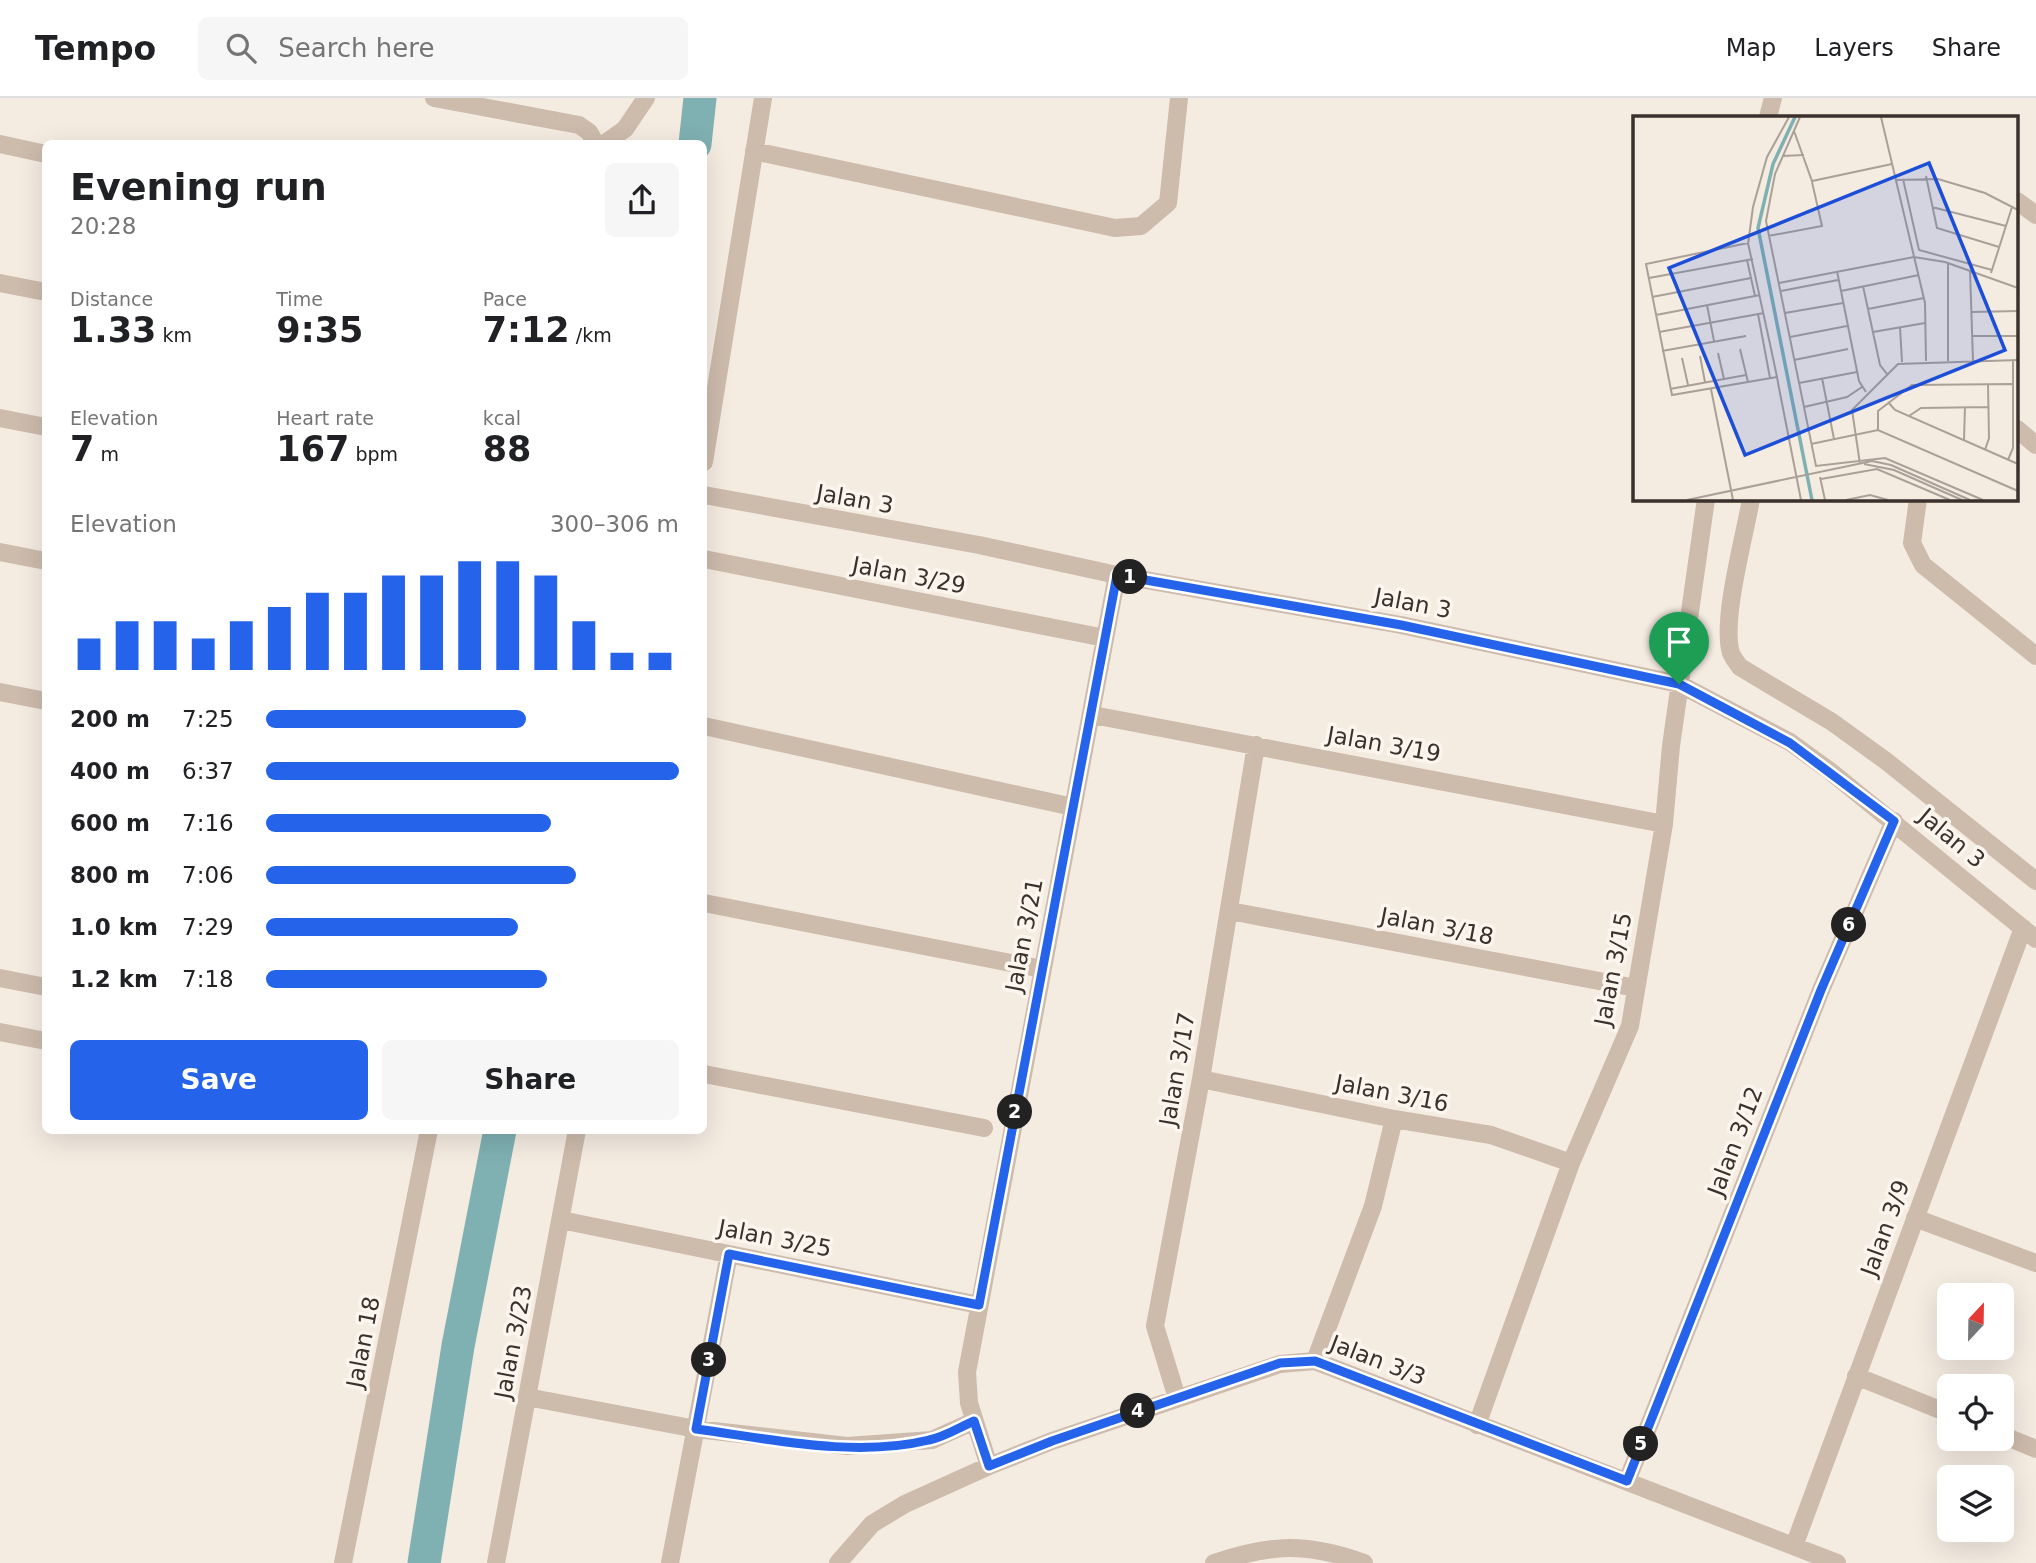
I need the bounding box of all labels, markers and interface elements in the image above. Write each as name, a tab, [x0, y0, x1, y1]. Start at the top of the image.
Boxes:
search box	[198, 17, 688, 80]
text: Tempo	[35, 29, 156, 68]
icon: search	[222, 29, 260, 67]
text: Search here	[278, 33, 434, 63]
text: Map	[1726, 34, 1776, 62]
text: Layers	[1814, 34, 1894, 62]
text: Share	[1932, 34, 2001, 62]
inset map	[1633, 116, 2018, 500]
button: share	[605, 163, 679, 237]
text: Evening run	[70, 165, 327, 209]
text: 20:28	[70, 213, 136, 239]
text: Distance	[70, 288, 153, 310]
text: Time	[276, 288, 323, 310]
text: Pace	[483, 288, 527, 310]
text: 1.33	[70, 310, 156, 350]
text: 9:35	[276, 310, 363, 350]
text: 7:12	[483, 310, 570, 350]
text: km	[156, 324, 192, 346]
text: /km	[570, 324, 612, 346]
text: Elevation	[70, 407, 158, 429]
text: Heart rate	[276, 407, 374, 429]
text: kcal	[483, 407, 521, 429]
text: 7	[70, 429, 94, 469]
text: 167	[276, 429, 349, 469]
text: 88	[483, 429, 531, 469]
text: m	[94, 443, 119, 465]
text: bpm	[349, 443, 398, 465]
street label: Jalan 3	[812, 479, 896, 519]
text: Elevation	[70, 511, 177, 537]
text: 300–306 m	[550, 511, 679, 537]
street label: Jalan 3/29	[848, 551, 968, 599]
pin: 1	[1112, 560, 1148, 594]
text: 1	[1123, 565, 1136, 587]
street label: Jalan 3	[1370, 582, 1454, 623]
pin	[1649, 612, 1709, 684]
icon: arrive	[1660, 623, 1698, 661]
text: 200 m	[70, 706, 150, 732]
text: 7:25	[182, 706, 234, 732]
street label: Jalan 3/19	[1323, 721, 1443, 767]
text: 400 m	[70, 758, 150, 784]
text: 6:37	[182, 758, 234, 784]
street label: Jalan 3	[1912, 802, 1990, 873]
text: 600 m	[70, 810, 150, 836]
text: 7:16	[182, 810, 234, 836]
text: 800 m	[70, 862, 150, 888]
text: 7:06	[182, 862, 234, 888]
street label: Jalan 3/21	[1000, 876, 1048, 996]
street label: Jalan 3/18	[1376, 902, 1496, 950]
pin: 6	[1832, 908, 1867, 942]
street label: Jalan 3/15	[1589, 910, 1637, 1030]
text: 6	[1842, 913, 1855, 935]
text: 1.0 km	[70, 914, 158, 940]
text: 7:29	[182, 914, 234, 940]
text: 1.2 km	[70, 966, 158, 992]
text: 7:18	[182, 966, 234, 992]
street label: Jalan 3/17	[1154, 1010, 1200, 1130]
button: Save	[70, 1040, 368, 1120]
button: Share	[382, 1040, 679, 1120]
street label: Jalan 3/16	[1331, 1069, 1451, 1117]
street label: Jalan 3/12	[1702, 1083, 1768, 1201]
pin: 2	[998, 1094, 1032, 1130]
text: 2	[1008, 1100, 1021, 1122]
street label: Jalan 3/9	[1855, 1176, 1914, 1281]
street label: Jalan 3/25	[714, 1214, 834, 1262]
street label: Jalan 3/23	[489, 1283, 537, 1403]
north arrow	[1937, 1283, 2014, 1360]
map controls	[1937, 1283, 2014, 1542]
street label: Jalan 18	[341, 1294, 385, 1392]
street label: Jalan 3/3	[1325, 1329, 1429, 1390]
pin: 3	[692, 1342, 726, 1378]
text: 3	[702, 1348, 715, 1370]
button: locate	[1937, 1374, 2014, 1451]
pin: 4	[1120, 1394, 1156, 1428]
text: 4	[1131, 1399, 1144, 1421]
pin: 5	[1624, 1426, 1658, 1462]
text: 5	[1634, 1432, 1647, 1454]
button: layers	[1937, 1465, 2014, 1542]

